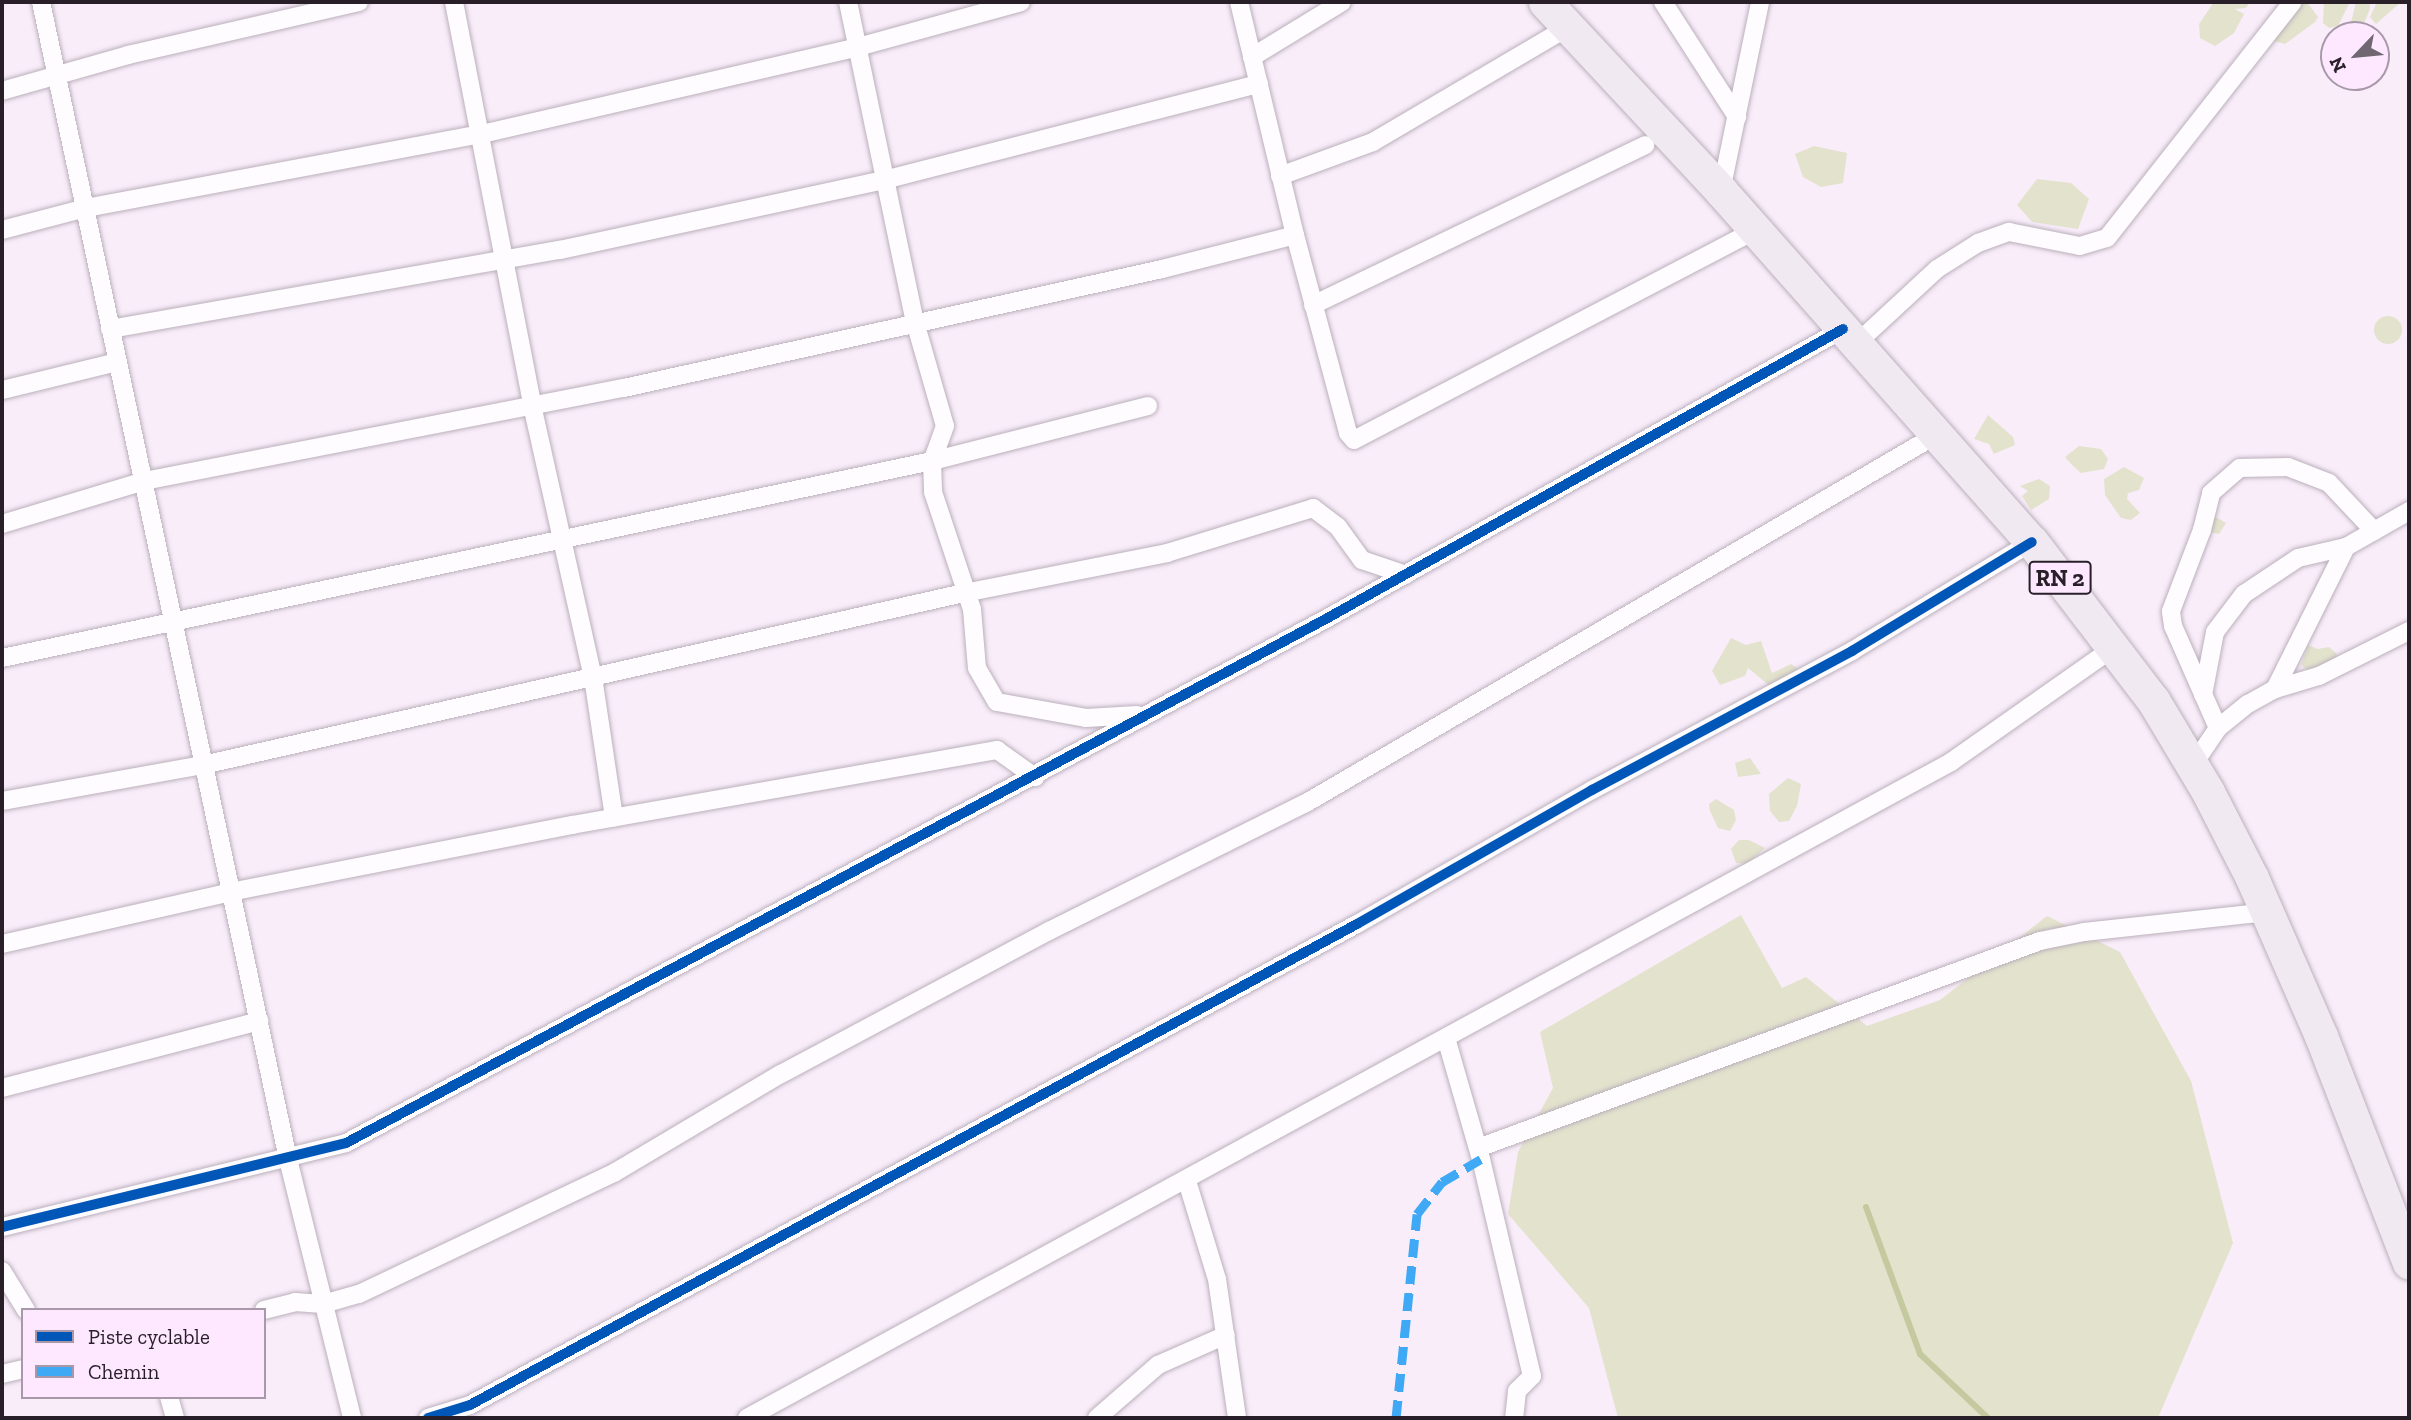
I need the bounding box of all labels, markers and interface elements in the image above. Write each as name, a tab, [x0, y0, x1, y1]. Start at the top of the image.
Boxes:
north arrow	[2320, 21, 2390, 91]
text: N	[2324, 53, 2351, 76]
road number: RN 2	[2028, 558, 2092, 598]
legend	[21, 1308, 266, 1399]
text: Piste cyclable	[88, 1324, 210, 1349]
text: Chemin	[88, 1359, 159, 1384]

